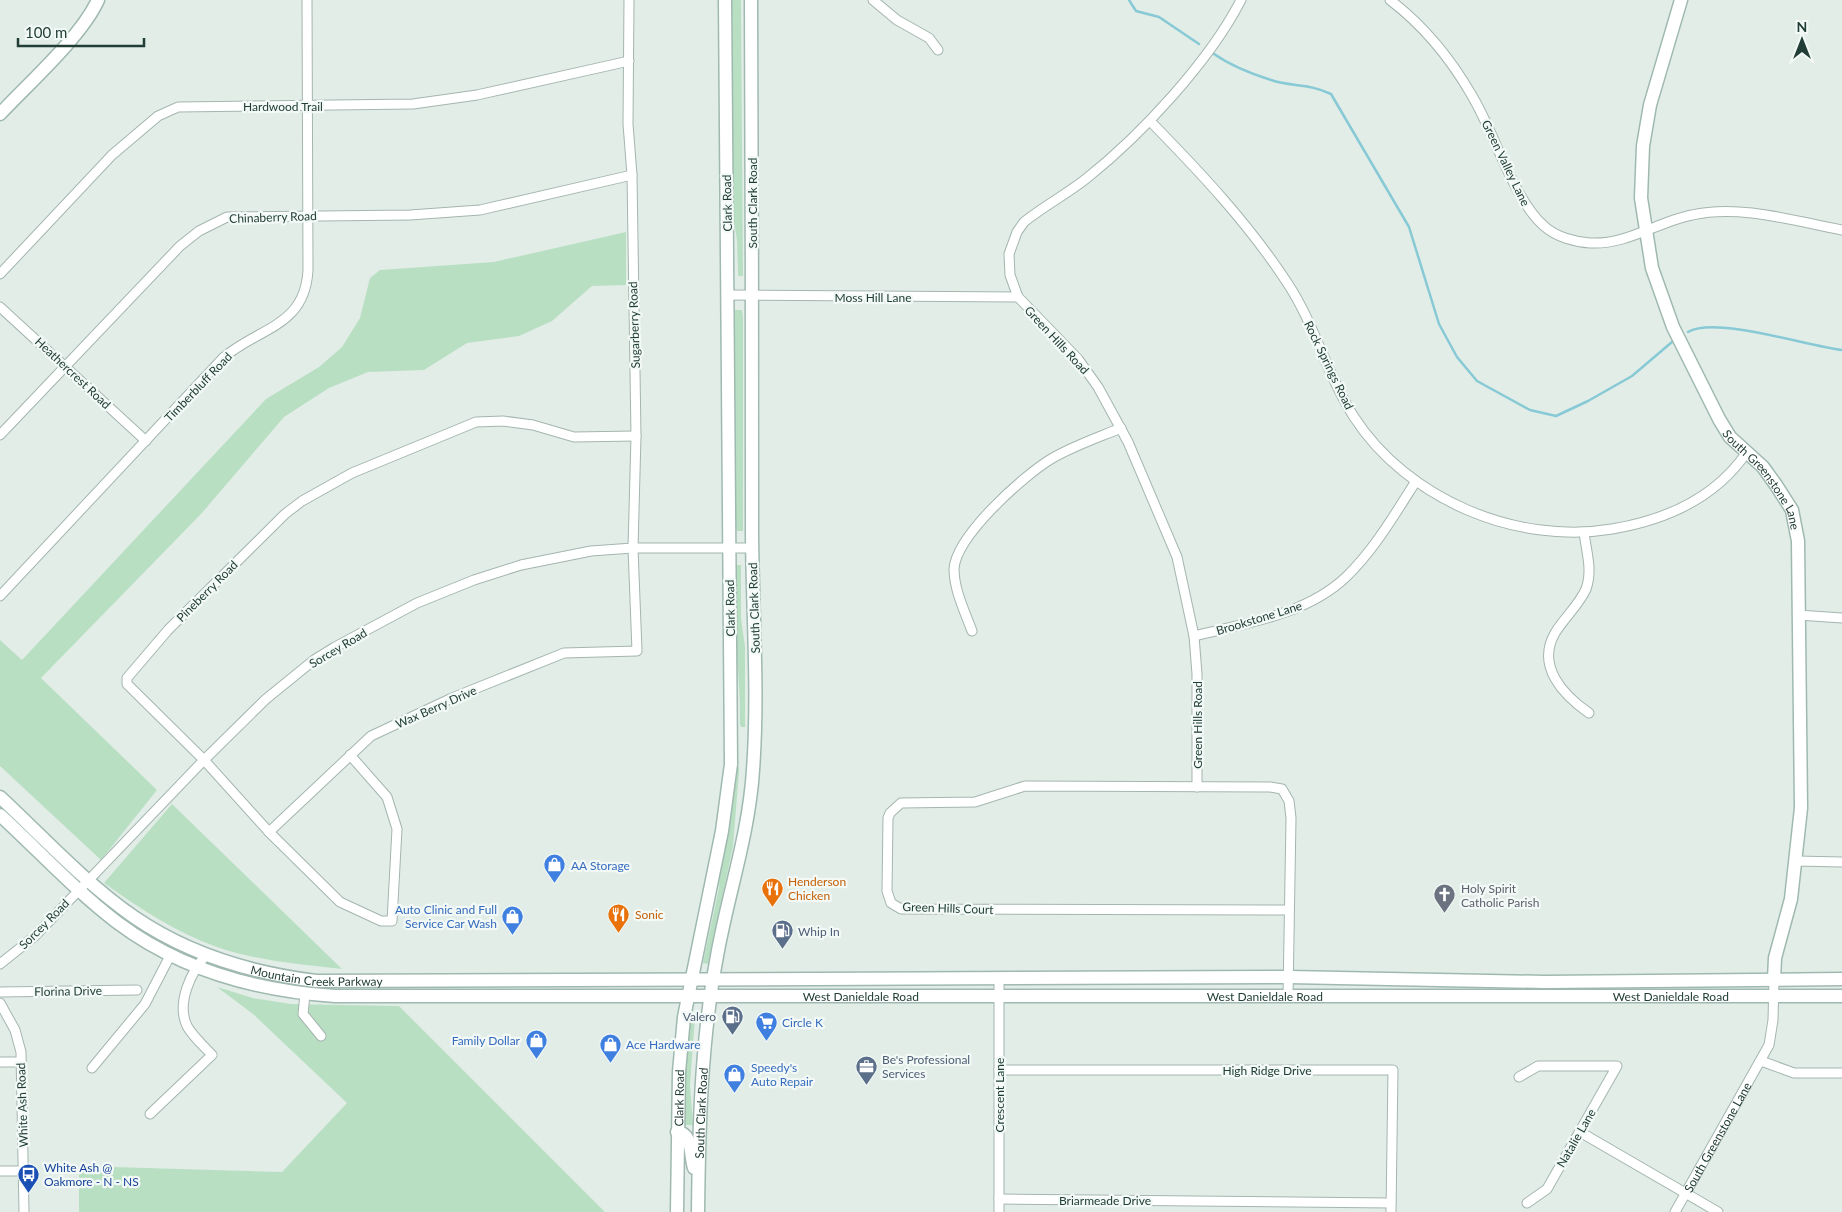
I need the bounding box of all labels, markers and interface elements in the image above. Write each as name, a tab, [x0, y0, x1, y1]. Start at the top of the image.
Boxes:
scale bar	[18, 15, 144, 47]
north arrow	[1777, 15, 1827, 65]
text: N	[1797, 18, 1807, 35]
text: 100 m	[25, 23, 67, 41]
street label: Hardwood Trail	[243, 99, 323, 114]
street label: Green Valley Lane	[1479, 117, 1533, 209]
street label: South Clark Road	[745, 157, 760, 249]
street label: Clark Road	[719, 174, 735, 232]
street label: Chinaberry Road	[229, 208, 317, 226]
street label: Sugarberry Road	[625, 281, 643, 369]
street label: Moss Hill Lane	[834, 290, 912, 305]
street label: Green Hills Road	[1022, 303, 1092, 377]
street label: Rock Springs Road	[1301, 318, 1357, 412]
street label: Heathercrest Road	[32, 334, 114, 412]
street label: Timberbluff Road	[161, 349, 235, 425]
street label: South Greenstone Lane	[1720, 427, 1803, 531]
street label: Pineberry Road	[173, 557, 241, 625]
street label: South Clark Road	[745, 562, 763, 654]
street label: Clark Road	[722, 579, 738, 637]
street label: Brookstone Lane	[1214, 598, 1304, 638]
street label: Sorcey Road	[306, 625, 370, 671]
street label: Green Hills Road	[1190, 681, 1205, 769]
street label: Wax Berry Drive	[393, 682, 479, 732]
shop icon: AA Storage	[543, 853, 567, 884]
place label: AA Storage	[571, 858, 630, 873]
place label: Henderson Chicken	[788, 874, 846, 903]
restaurant icon: Henderson Chicken	[760, 876, 784, 907]
place label: Holy Spirit Catholic Parish	[1461, 881, 1539, 910]
church icon: Holy Spirit Catholic Parish	[1433, 883, 1457, 914]
street label: Sorcey Road	[16, 896, 72, 952]
street label: Green Hills Court	[902, 899, 995, 917]
place label: Auto Clinic and Full Service Car Wash	[395, 902, 497, 931]
restaurant icon: Sonic	[607, 902, 631, 933]
shop icon: Auto Clinic and Full Service Car Wash	[501, 904, 525, 935]
place label: Sonic	[635, 907, 664, 922]
fuel station icon: Whip In	[770, 919, 794, 950]
place label: Whip In	[798, 924, 840, 939]
street label: Mountain Creek Parkway	[249, 962, 383, 989]
street label: Florina Drive	[34, 983, 102, 999]
street label: West Danieldale Road	[803, 989, 919, 1004]
street label: West Danieldale Road	[1207, 989, 1323, 1004]
street label: West Danieldale Road	[1613, 989, 1729, 1004]
fuel station icon: Valero	[720, 1004, 744, 1035]
place label: Valero	[683, 1009, 716, 1024]
supermarket icon: Circle K	[754, 1010, 778, 1041]
place label: Circle K	[782, 1015, 823, 1030]
shop icon: Family Dollar	[524, 1028, 548, 1059]
shop icon: Ace Hardware	[598, 1032, 622, 1063]
place label: Family Dollar	[452, 1033, 521, 1048]
place label: Ace Hardware	[626, 1037, 701, 1052]
place label: Be's Professional Services	[882, 1052, 970, 1081]
office icon: Be's Professional Services	[854, 1054, 878, 1085]
street label: Crescent Lane	[992, 1058, 1007, 1132]
place label: Speedy's Auto Repair	[751, 1060, 814, 1089]
street label: White Ash Road	[13, 1062, 31, 1148]
shop icon: Speedy's Auto Repair	[723, 1062, 747, 1093]
street label: High Ridge Drive	[1222, 1063, 1312, 1078]
street label: South Clark Road	[691, 1067, 710, 1159]
street label: Clark Road	[671, 1069, 687, 1127]
street label: South Greenstone Lane	[1680, 1079, 1754, 1195]
street label: Natalie Lane	[1553, 1106, 1599, 1170]
place label: White Ash @ Oakmore - N - NS	[44, 1160, 139, 1189]
bus stop icon: White Ash @ Oakmore - N - NS	[16, 1162, 40, 1193]
street label: Briarmeade Drive	[1059, 1193, 1151, 1208]

